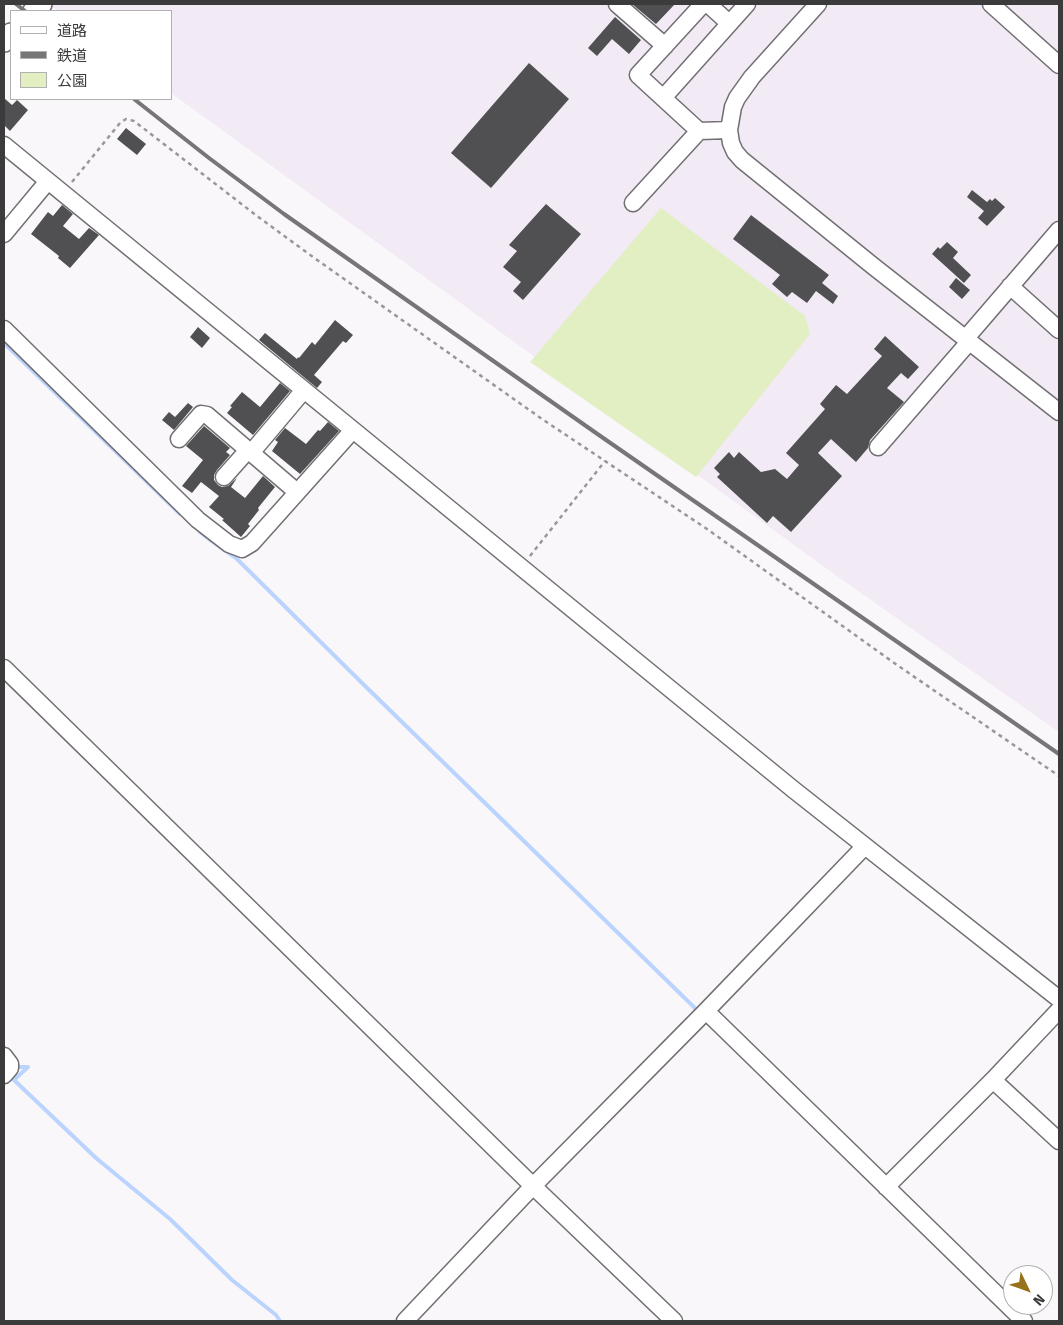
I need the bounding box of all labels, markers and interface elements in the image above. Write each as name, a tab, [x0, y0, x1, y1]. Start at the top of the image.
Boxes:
legend	[10, 10, 172, 100]
text: 道路	[57, 22, 87, 40]
text: 鉄道	[57, 47, 87, 65]
text: 公園	[57, 72, 87, 90]
north arrow	[1003, 1265, 1053, 1315]
text: N	[1029, 1291, 1048, 1309]

